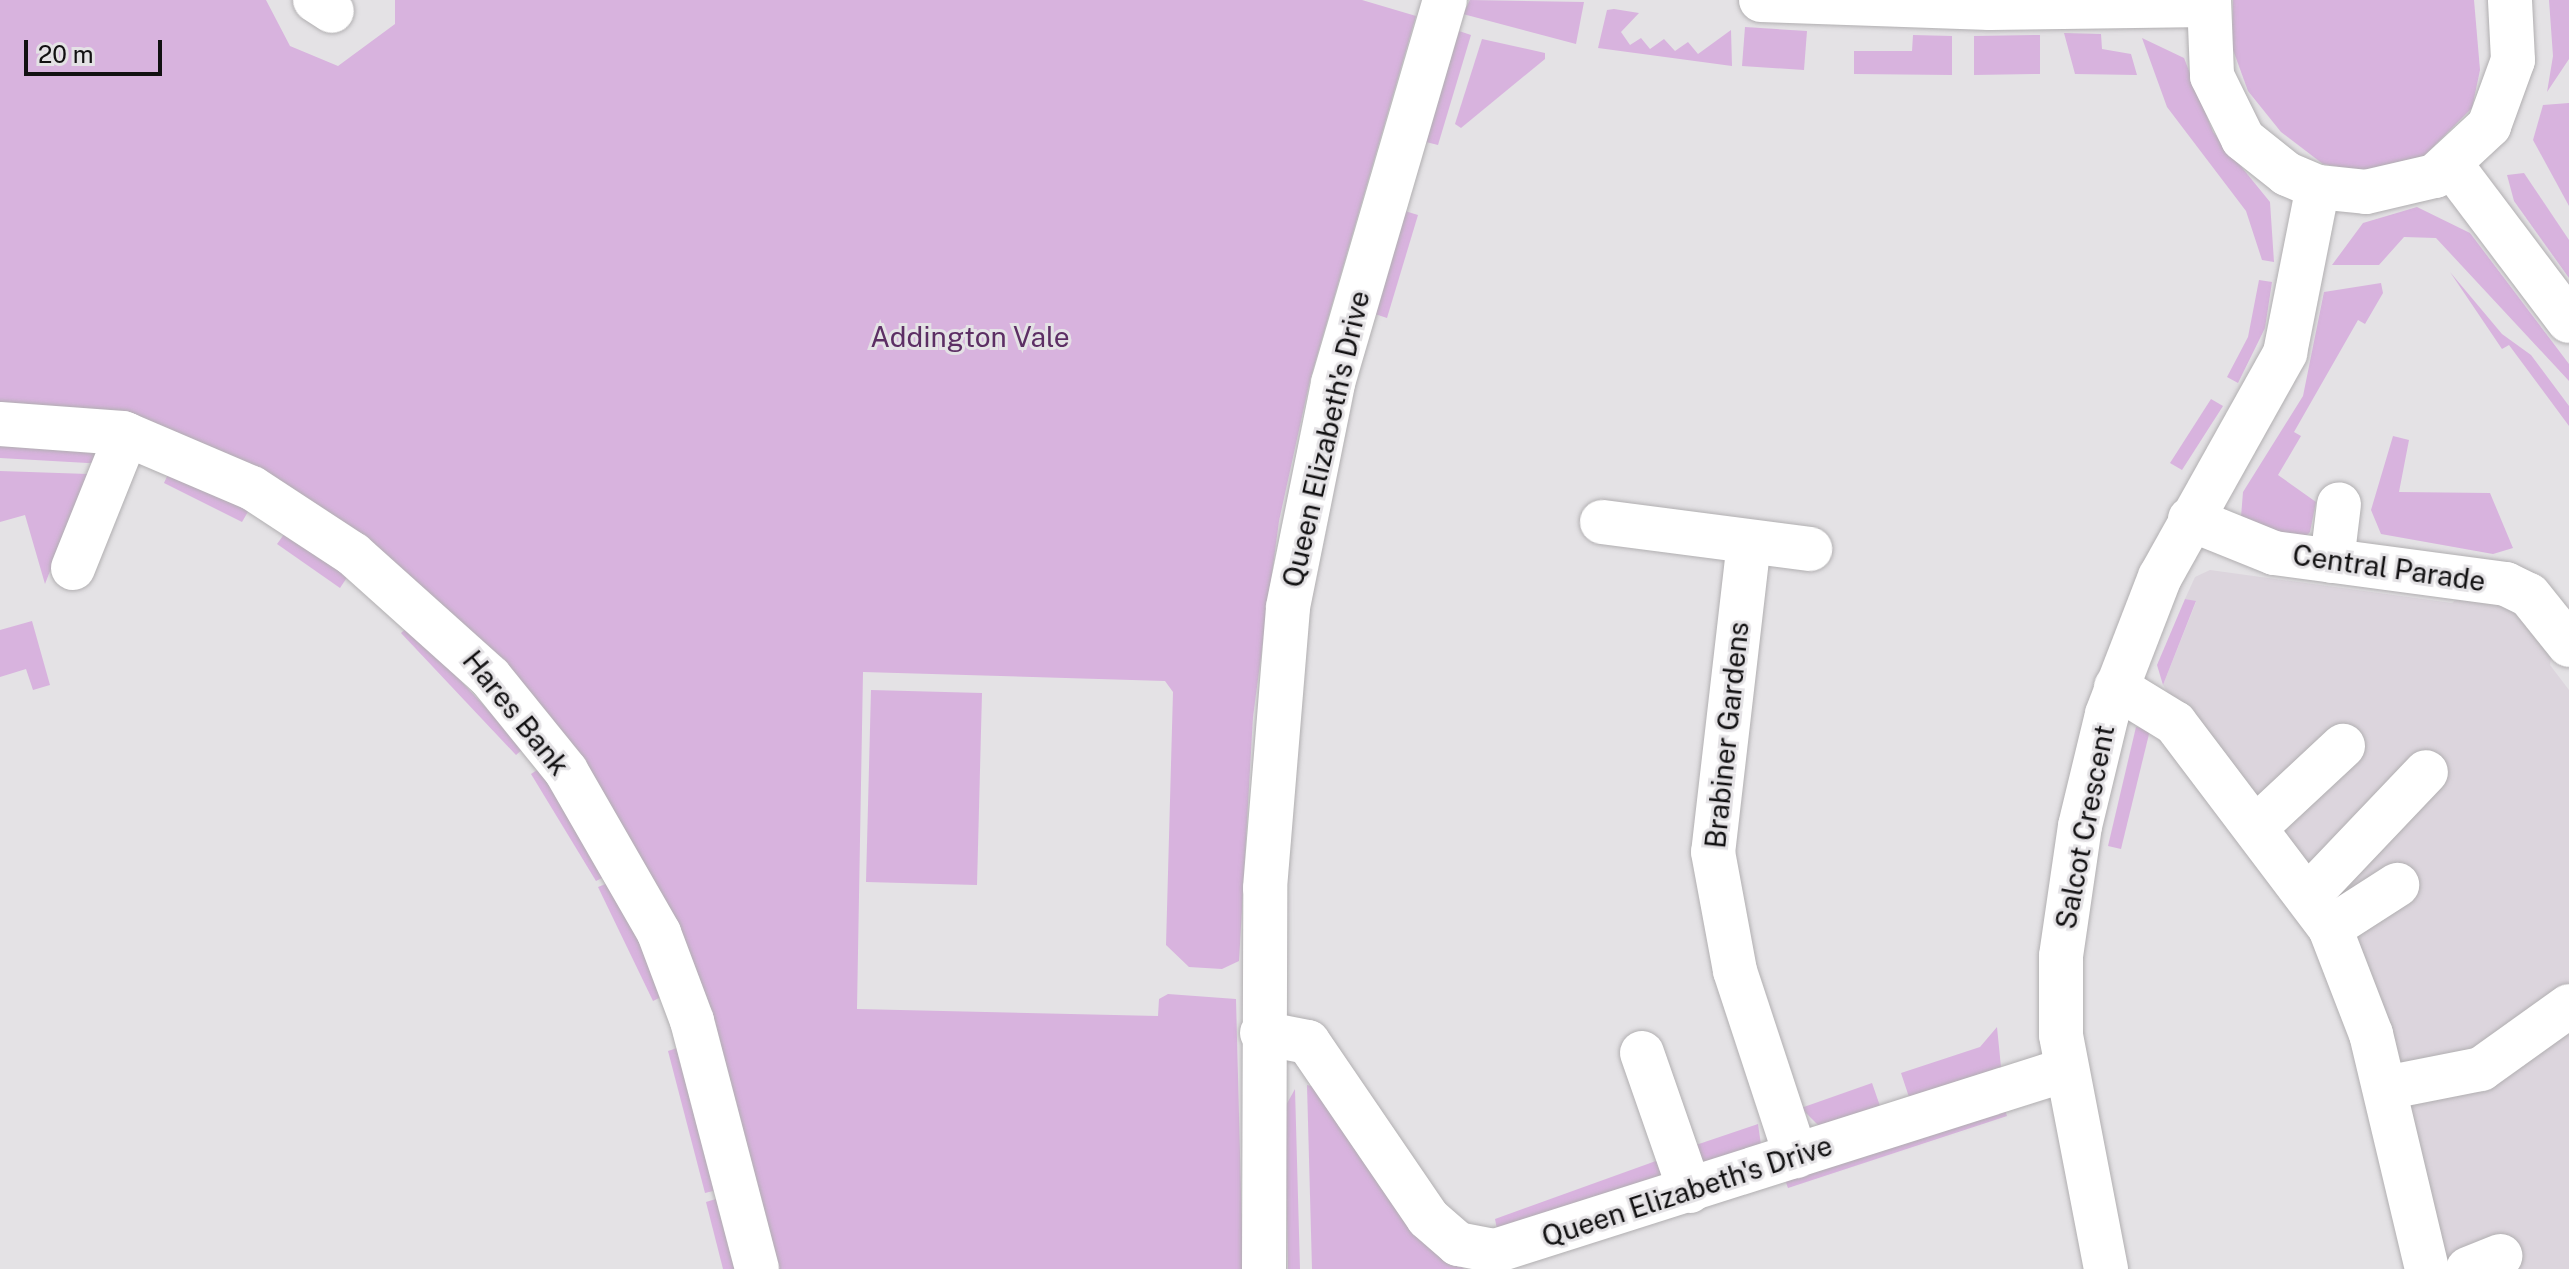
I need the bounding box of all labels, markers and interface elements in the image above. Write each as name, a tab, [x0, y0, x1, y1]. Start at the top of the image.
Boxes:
scale bar	[28, 24, 166, 74]
text: 20 m	[38, 40, 94, 68]
street label: Queen Elizabeth's Drive	[1275, 287, 1377, 591]
park label: Addington Vale	[870, 320, 1070, 354]
street label: Central Parade	[2290, 538, 2488, 598]
street label: Brabiner Gardens	[1698, 620, 1756, 850]
street label: Hares Bank	[456, 644, 576, 782]
street label: Salcot Crescent	[2049, 722, 2121, 932]
street label: Queen Elizabeth's Drive	[1538, 1128, 1836, 1254]

